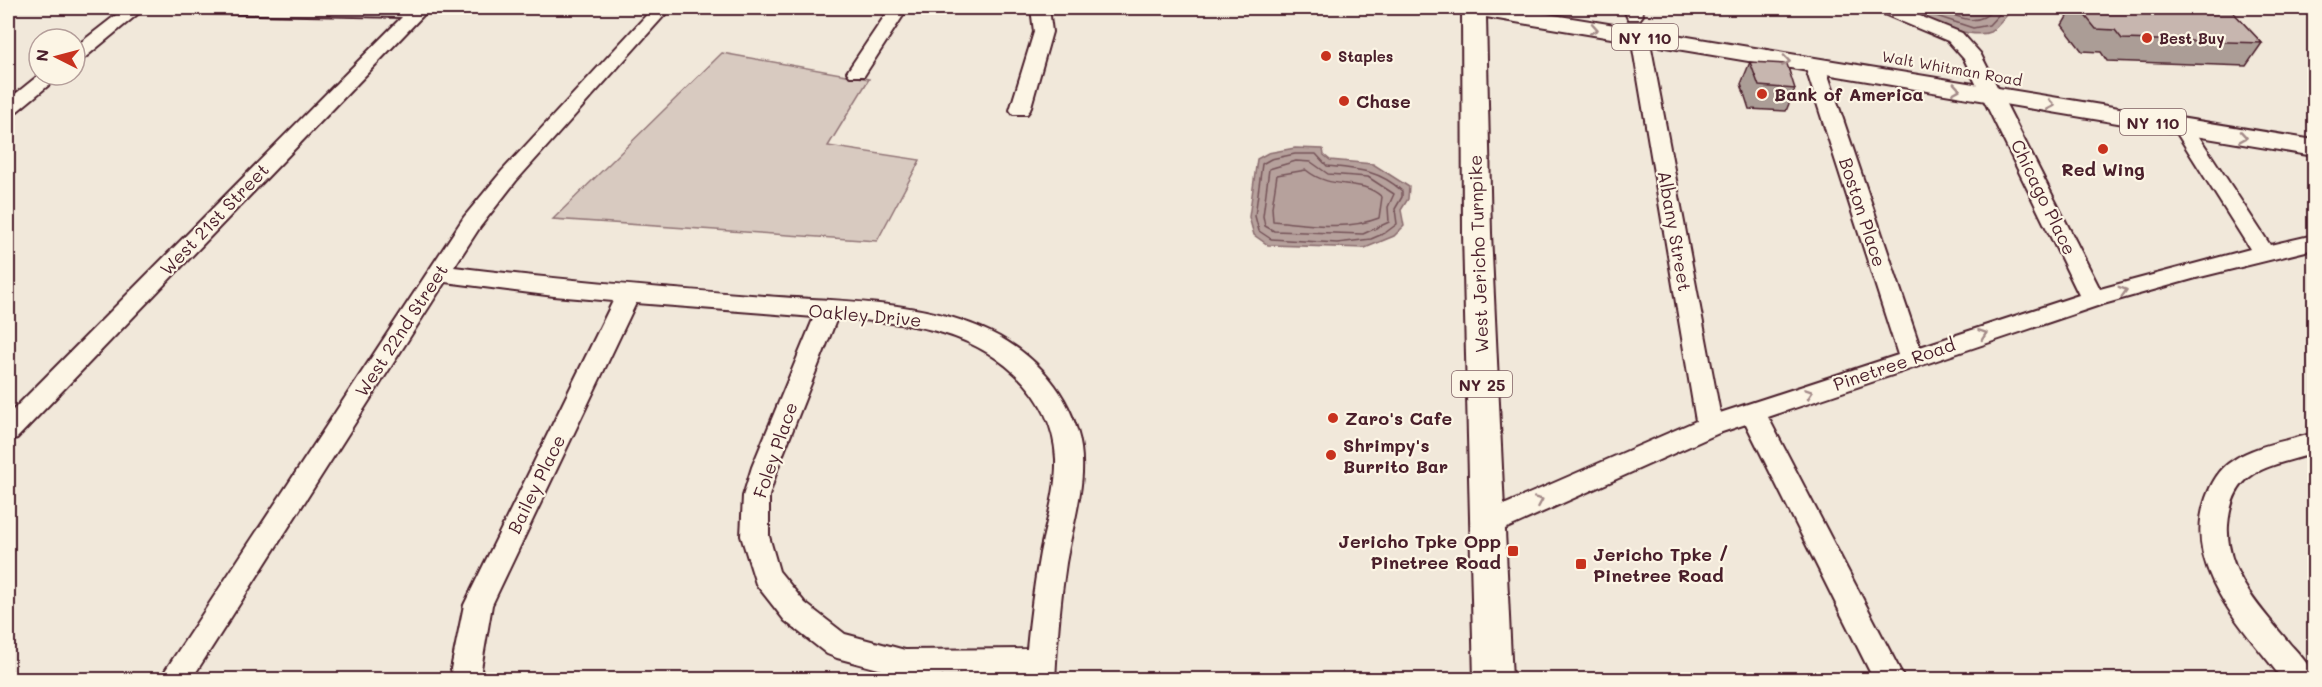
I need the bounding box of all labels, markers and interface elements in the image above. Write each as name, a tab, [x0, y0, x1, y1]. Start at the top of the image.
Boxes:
one-way arrow	[1588, 22, 1598, 35]
road number: NY 110	[1612, 24, 1678, 50]
north arrow	[27, 27, 87, 87]
place label: Best Buy	[2159, 28, 2225, 48]
marker: Best Buy	[2140, 31, 2154, 45]
place label: Staples	[1338, 46, 1393, 66]
street label: Walt Whitman Road	[1880, 46, 2024, 90]
text: N	[31, 48, 53, 63]
marker: Staples	[1319, 49, 1333, 63]
one-way arrow	[1781, 54, 1791, 67]
place label: Bank of America	[1774, 82, 1924, 106]
one-way arrow	[1950, 82, 1960, 95]
marker: Bank of America	[1755, 87, 1769, 101]
place label: Chase	[1356, 89, 1411, 113]
marker: Chase	[1337, 94, 1351, 108]
one-way arrow	[2046, 98, 2056, 111]
road number: NY 110	[2120, 109, 2186, 135]
one-way arrow	[2239, 130, 2248, 142]
street label: Chicago Place	[2006, 135, 2082, 259]
marker: Red Wing	[2096, 142, 2110, 156]
street label: West Jericho Turnpike	[1463, 154, 1493, 354]
street label: Boston Place	[1834, 154, 1892, 270]
place label: Red Wing	[2061, 157, 2145, 181]
street label: West 21st Street	[154, 158, 274, 280]
street label: Albany Street	[1653, 169, 1697, 293]
street label: West 22nd Street	[349, 259, 453, 401]
one-way arrow	[2117, 286, 2128, 298]
street label: Oakley Drive	[807, 298, 923, 332]
one-way arrow	[1977, 329, 1988, 342]
street label: Pinetree Road	[1830, 332, 1958, 396]
road number: NY 25	[1452, 371, 1512, 397]
one-way arrow	[1803, 388, 1814, 401]
street label: Foley Place	[747, 399, 803, 501]
place label: Zaro's Cafe	[1345, 406, 1453, 430]
marker: Zaro's Cafe	[1326, 411, 1340, 425]
street label: Bailey Place	[502, 431, 570, 537]
place label: Shrimpy's Burrito Bar	[1343, 433, 1448, 478]
marker: Shrimpy's Burrito Bar	[1324, 448, 1338, 462]
one-way arrow	[1533, 496, 1544, 508]
place label: Jericho Tpke Opp Pinetree Road	[1338, 529, 1501, 574]
place label: Jericho Tpke / Pinetree Road	[1593, 542, 1729, 587]
marker: Jericho Tpke Opp Pinetree Road	[1506, 544, 1520, 558]
marker: Jericho Tpke / Pinetree Road	[1574, 557, 1588, 571]

